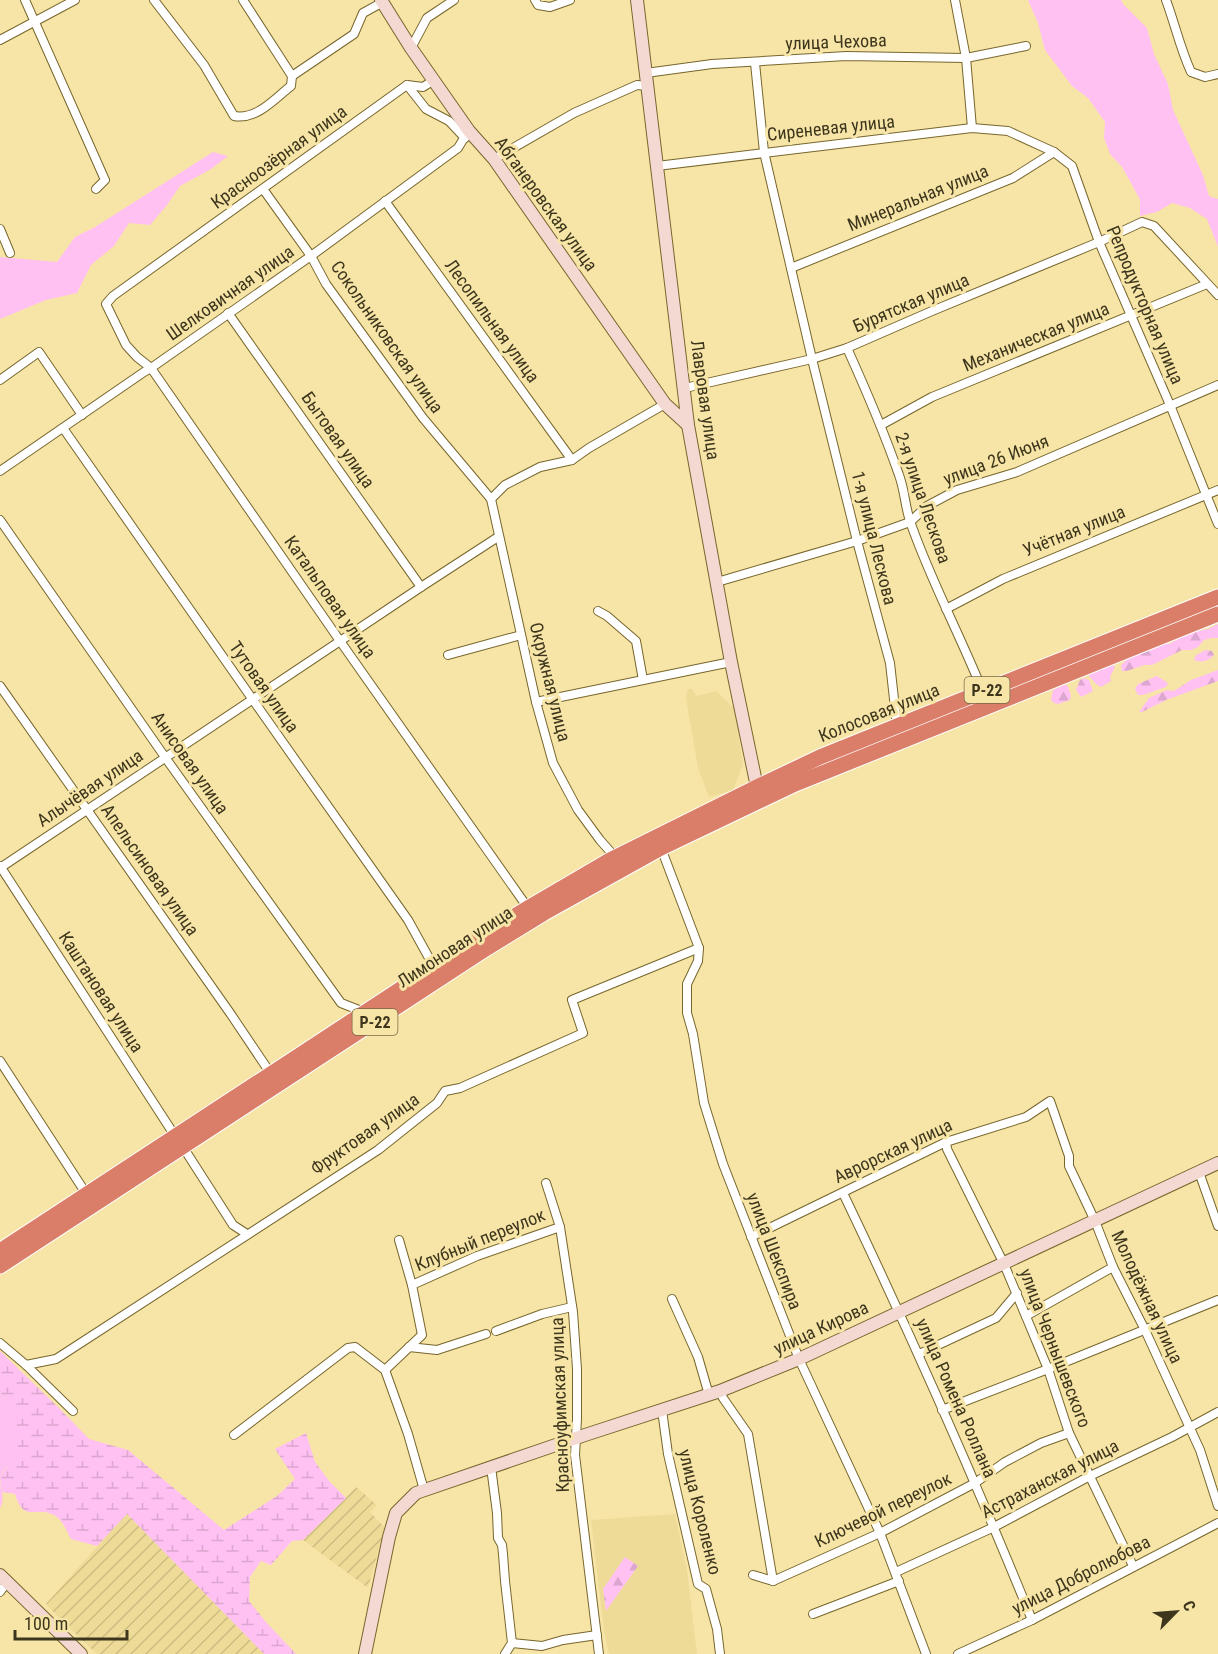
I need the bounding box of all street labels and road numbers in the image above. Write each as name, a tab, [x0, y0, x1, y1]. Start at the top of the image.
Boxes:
street label: улица Чехова	[785, 29, 887, 54]
street label: Красноозёрная улица	[207, 100, 351, 213]
street label: Сиреневая улица	[766, 110, 896, 145]
street label: Абганеровская улица	[491, 132, 602, 275]
street label: Минеральная улица	[844, 160, 991, 235]
street label: Репродукторная улица	[1103, 223, 1188, 387]
street label: Шелковичная улица	[162, 241, 298, 344]
street label: Лесопильная улица	[441, 255, 544, 386]
street label: Сокольниковская улица	[327, 256, 448, 417]
street label: Бурятская улица	[850, 269, 972, 336]
street label: Механическая улица	[960, 298, 1112, 375]
street label: Лавровая улица	[687, 339, 724, 461]
street label: Бытовая улица	[298, 388, 379, 492]
street label: 2-я улица Лескова	[891, 430, 956, 566]
street label: улица 26 Июня	[940, 430, 1052, 489]
street label: 1-я улица Лескова	[848, 469, 901, 607]
street label: Учётная улица	[1020, 500, 1128, 561]
street label: Катальповая улица	[280, 531, 381, 662]
street label: Окружная улица	[526, 620, 575, 744]
street label: Тутовая улица	[225, 637, 304, 736]
road number: Р-22	[964, 677, 1010, 703]
street label: Колосовая улица	[815, 679, 942, 746]
street label: Анисовая улица	[147, 707, 233, 818]
street label: Алычёвая улица	[33, 744, 147, 831]
street label: Апельсиновая улица	[97, 800, 204, 939]
street label: Лимоновая улица	[393, 902, 516, 992]
street label: Каштановая улица	[55, 927, 148, 1056]
road number: Р-22	[352, 1009, 398, 1035]
street label: Фруктовая улица	[306, 1088, 423, 1179]
street label: Аврорская улица	[830, 1114, 955, 1187]
street label: улица Шекспира	[743, 1189, 806, 1312]
street label: Клубный переулок	[412, 1204, 548, 1275]
street label: Молодёжная улица	[1107, 1227, 1187, 1367]
street label: улица Чернышевского	[1015, 1265, 1096, 1430]
street label: улица Кирова	[770, 1296, 872, 1359]
street label: улица Ромена Роллана	[912, 1315, 1001, 1481]
street label: Красноуфимская улица	[546, 1317, 573, 1493]
street label: Астраханская улица	[978, 1435, 1122, 1522]
street label: улица Короленко	[675, 1447, 726, 1577]
street label: Ключевой переулок	[811, 1467, 955, 1552]
street label: улица Добролюбова	[1008, 1531, 1153, 1618]

